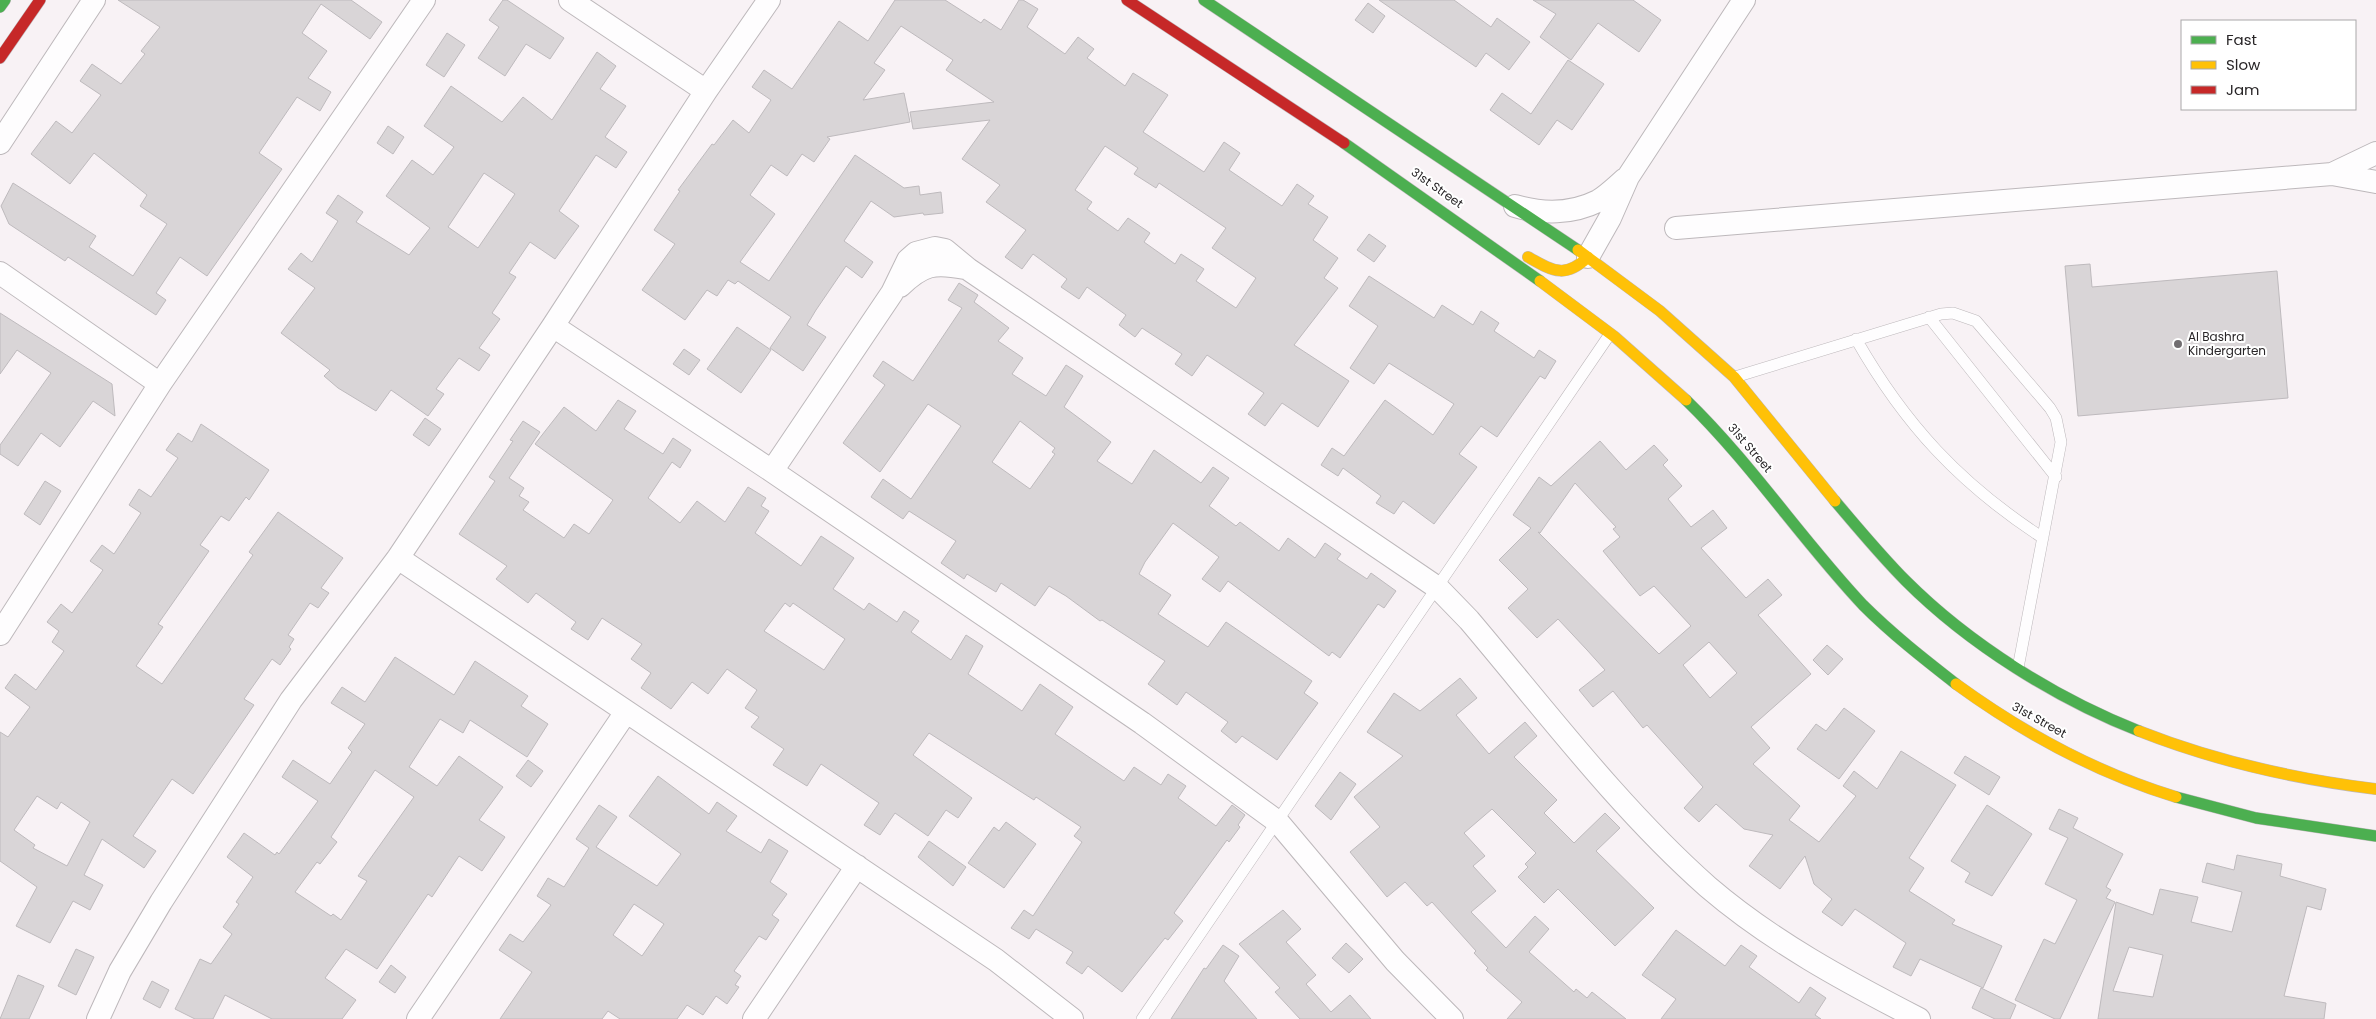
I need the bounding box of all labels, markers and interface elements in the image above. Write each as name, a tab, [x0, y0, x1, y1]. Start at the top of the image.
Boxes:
legend	[2181, 20, 2356, 110]
text: Fast	[2226, 29, 2257, 50]
text: Slow	[2226, 54, 2261, 75]
text: Jam	[2226, 79, 2260, 100]
street label: 31st Street	[1408, 163, 1467, 212]
place label: Al Bashra Kindergarten	[2188, 328, 2266, 359]
marker: Al Bashra Kindergarten	[2172, 338, 2184, 350]
street label: 31st Street	[1724, 419, 1776, 476]
street label: 31st Street	[2009, 698, 2070, 742]

